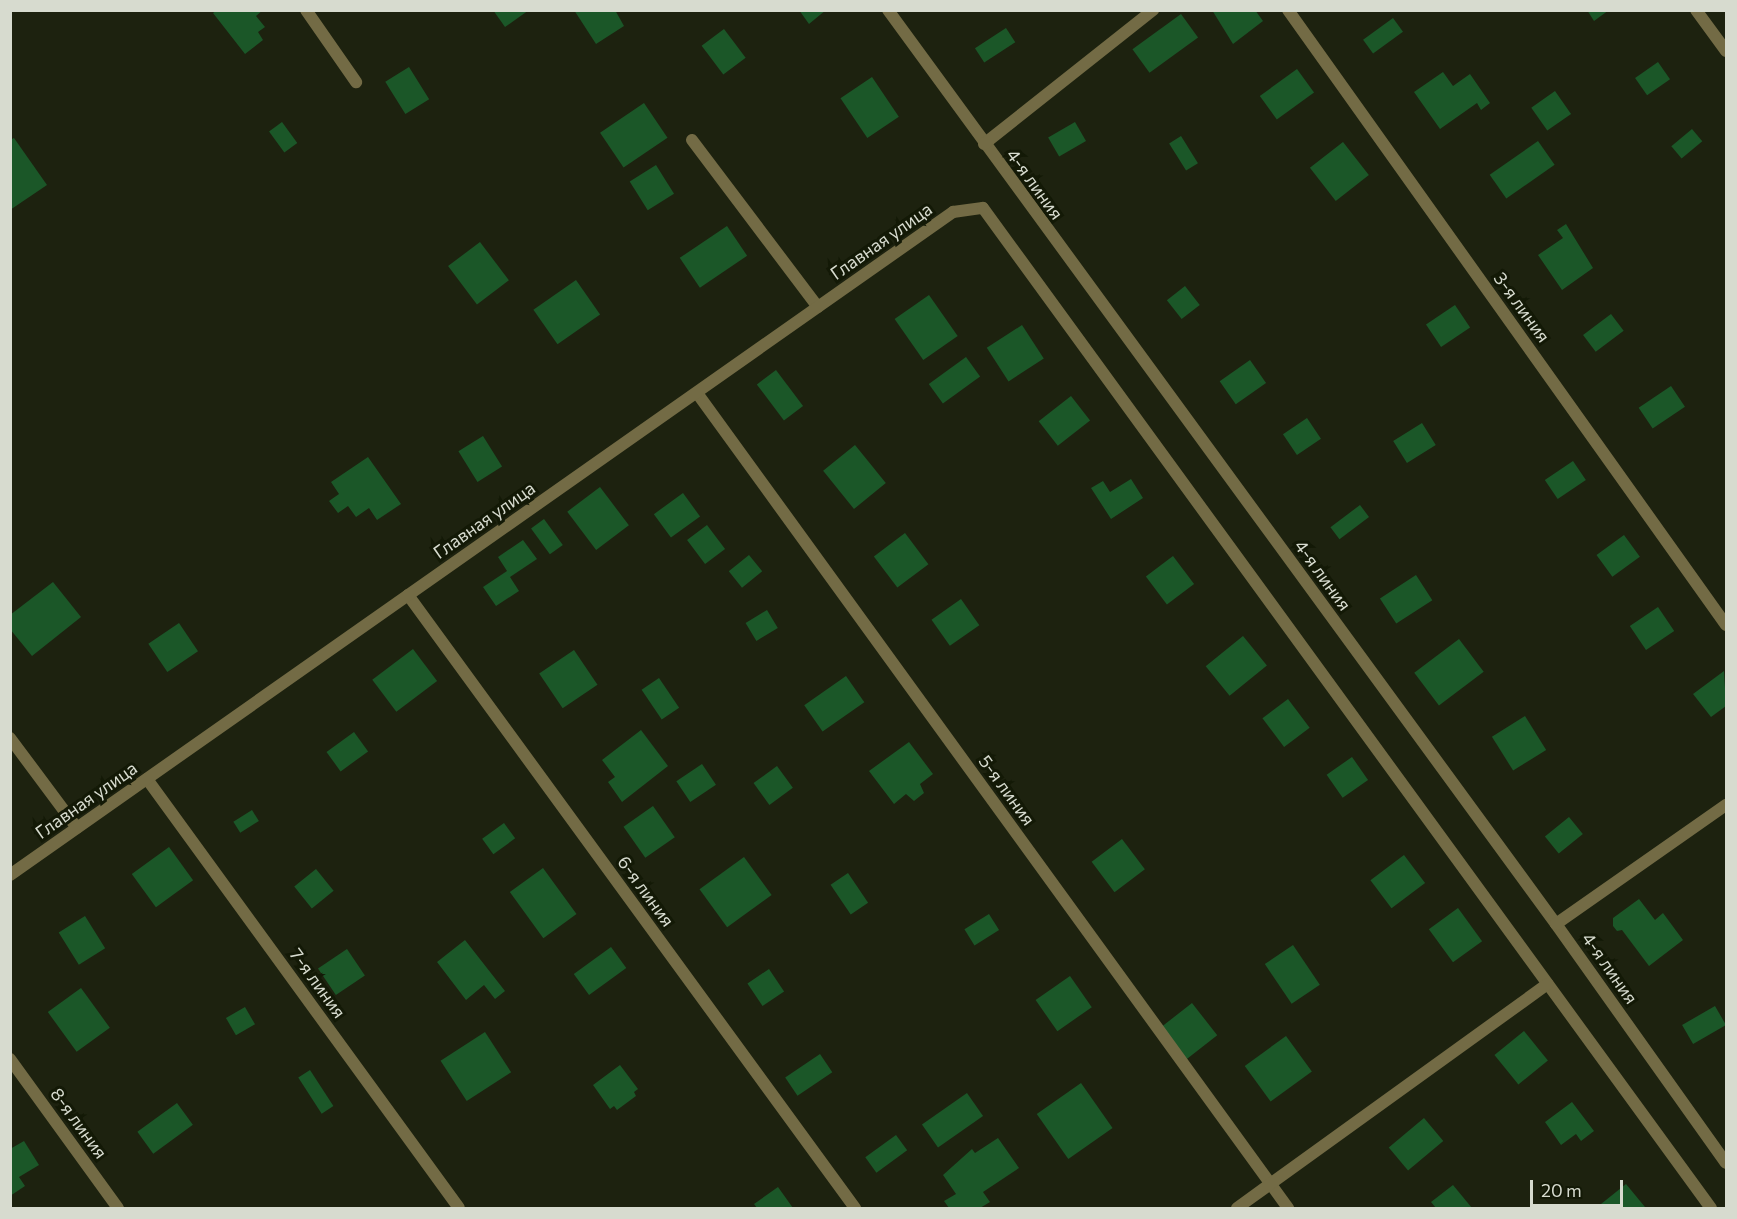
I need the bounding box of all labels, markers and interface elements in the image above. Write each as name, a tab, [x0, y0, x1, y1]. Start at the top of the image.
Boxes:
street label: 4-я линия	[1002, 144, 1068, 224]
street label: Главная улица	[826, 198, 936, 284]
street label: 3-я линия	[1489, 268, 1555, 346]
street label: Главная улица	[429, 477, 539, 563]
street label: 4-я линия	[1290, 535, 1356, 615]
street label: 5-я линия	[974, 751, 1040, 829]
street label: Главная улица	[31, 757, 141, 843]
street label: 6-я линия	[613, 851, 679, 931]
street label: 4-я линия	[1578, 928, 1642, 1008]
street label: 7-я линия	[286, 944, 350, 1022]
street label: 8-я линия	[46, 1083, 112, 1163]
scale bar	[1533, 1168, 1626, 1206]
text: 20 m	[1541, 1179, 1582, 1201]

